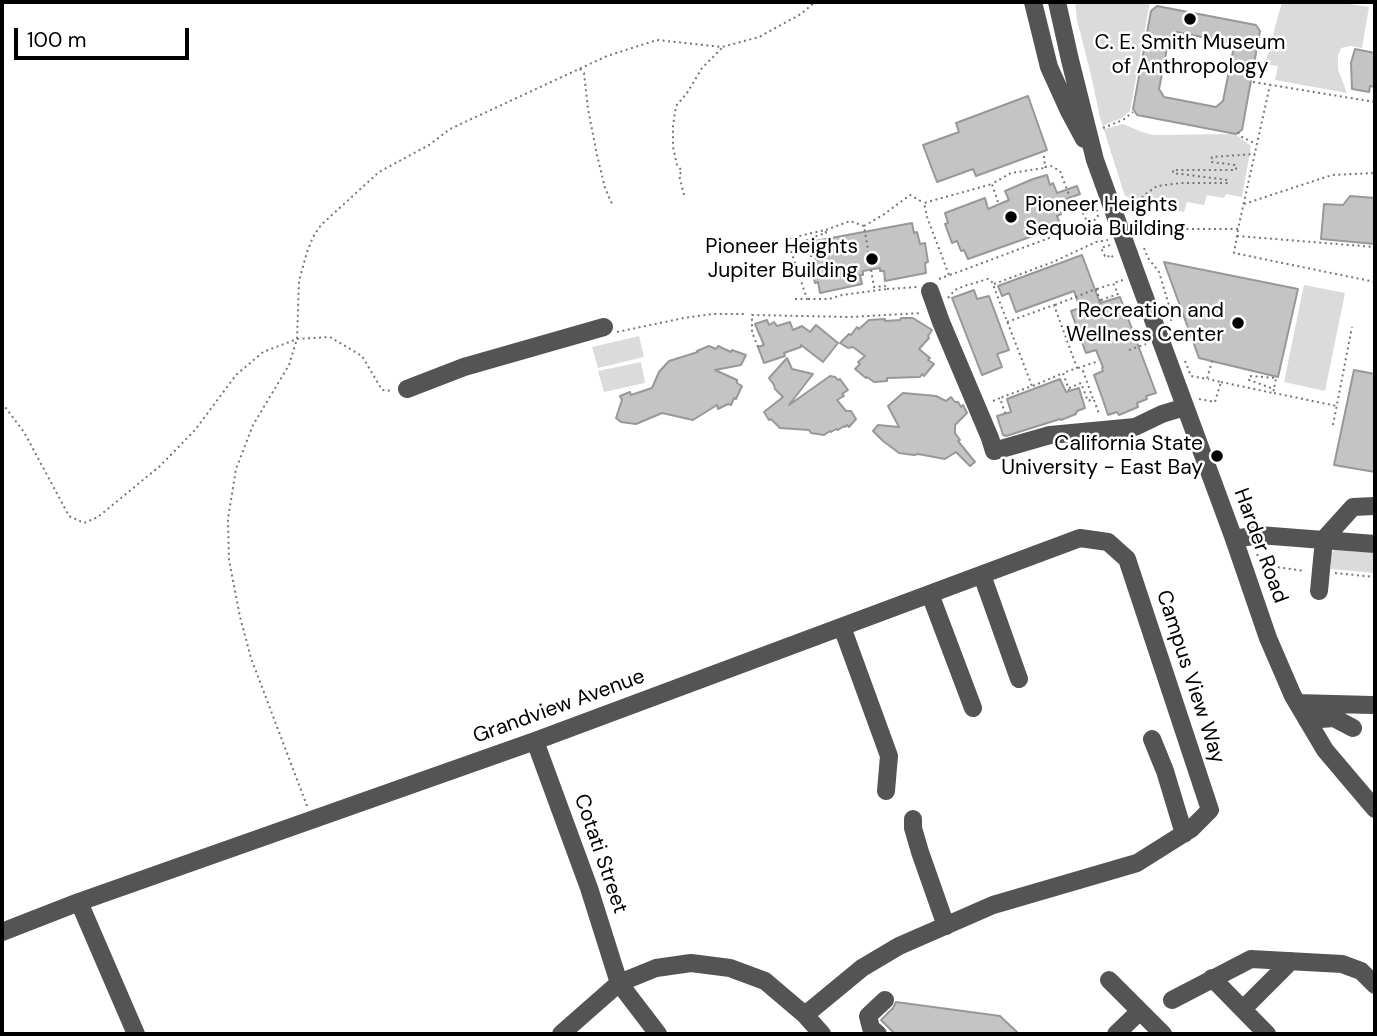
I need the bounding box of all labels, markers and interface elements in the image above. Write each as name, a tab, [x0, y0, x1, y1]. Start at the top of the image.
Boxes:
marker: C. E. Smith Museum of Anthropology	[1182, 11, 1198, 27]
scale bar	[18, 14, 192, 58]
text: 100 m	[27, 26, 87, 54]
place label: C. E. Smith Museum of Anthropology	[1094, 30, 1286, 80]
place label: Pioneer Heights Sequoia Building	[1025, 192, 1185, 242]
marker: Pioneer Heights Sequoia Building	[1003, 209, 1019, 225]
place label: Pioneer Heights Jupiter Building	[705, 234, 858, 284]
marker: Pioneer Heights Jupiter Building	[864, 251, 880, 267]
place label: Recreation and Wellness Center	[1066, 298, 1224, 348]
marker: Recreation and Wellness Center	[1230, 315, 1246, 331]
place label: California State University - East Bay	[1001, 431, 1203, 481]
marker: California State University - East Bay	[1209, 448, 1225, 464]
street label: Harder Road	[1228, 485, 1292, 607]
street label: Campus View Way	[1150, 587, 1230, 767]
street label: Grandview Avenue	[470, 664, 648, 750]
street label: Cotati Street	[568, 791, 632, 917]

